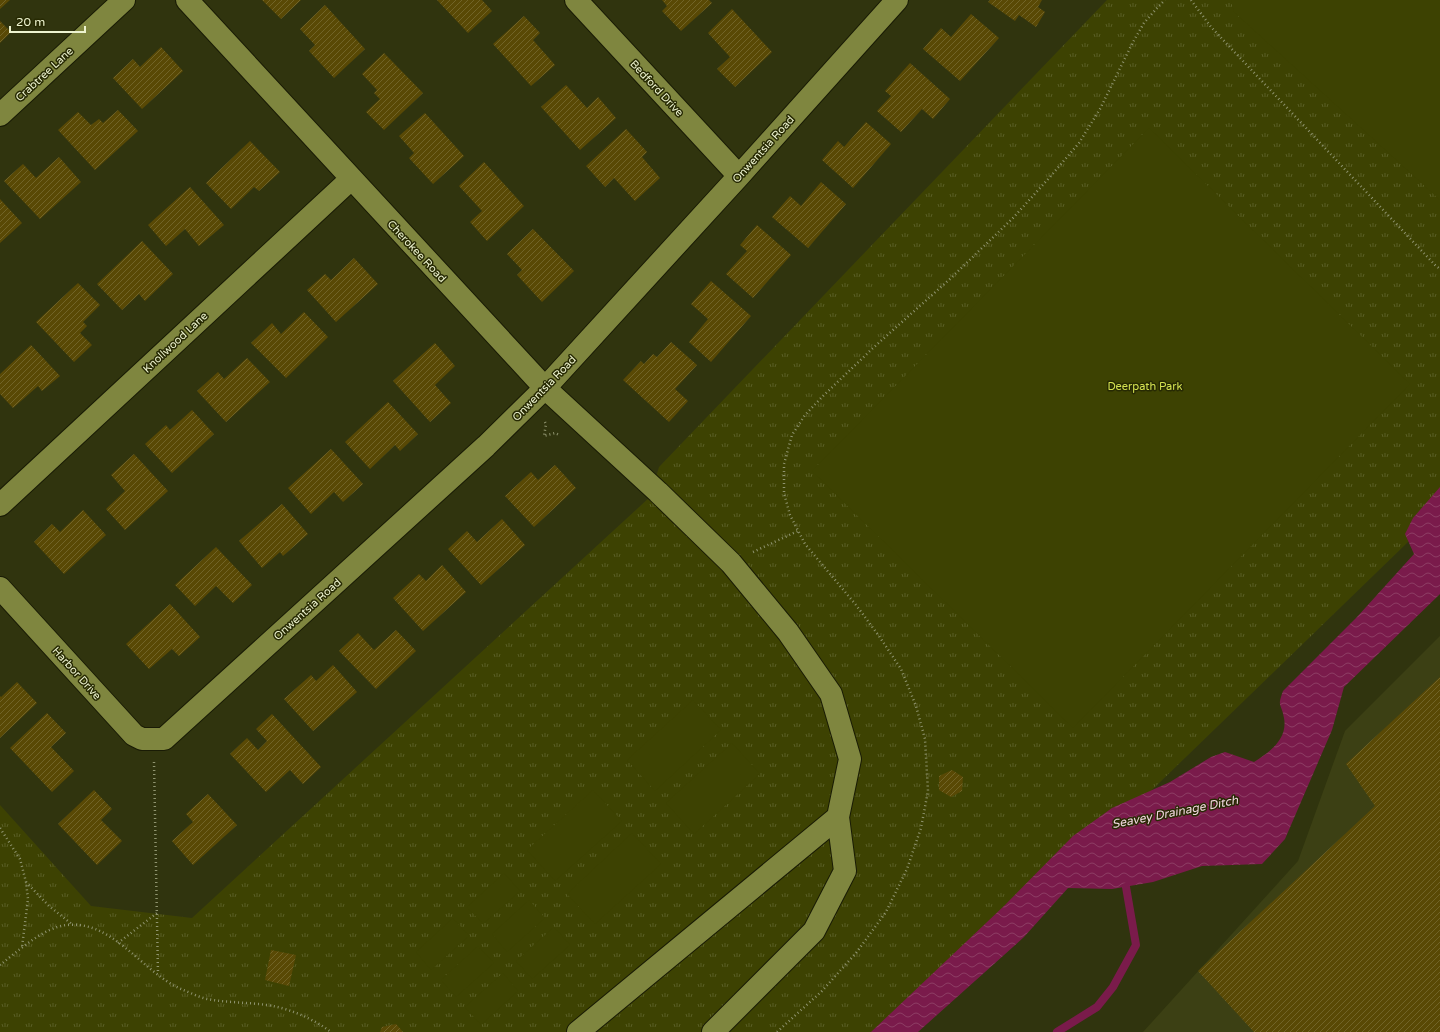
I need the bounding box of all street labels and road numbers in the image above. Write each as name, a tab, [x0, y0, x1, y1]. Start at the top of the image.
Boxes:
street label: Crabtree Lane	[13, 44, 76, 104]
street label: Bedford Drive	[627, 57, 686, 119]
street label: Onwentsia Road	[730, 113, 797, 186]
street label: Cherokee Road	[385, 218, 449, 285]
street label: Knollwood Lane	[140, 309, 210, 376]
street label: Onwentsia Road	[510, 353, 579, 424]
street label: Onwentsia Road	[271, 576, 344, 643]
street label: Harbor Drive	[50, 644, 104, 702]

